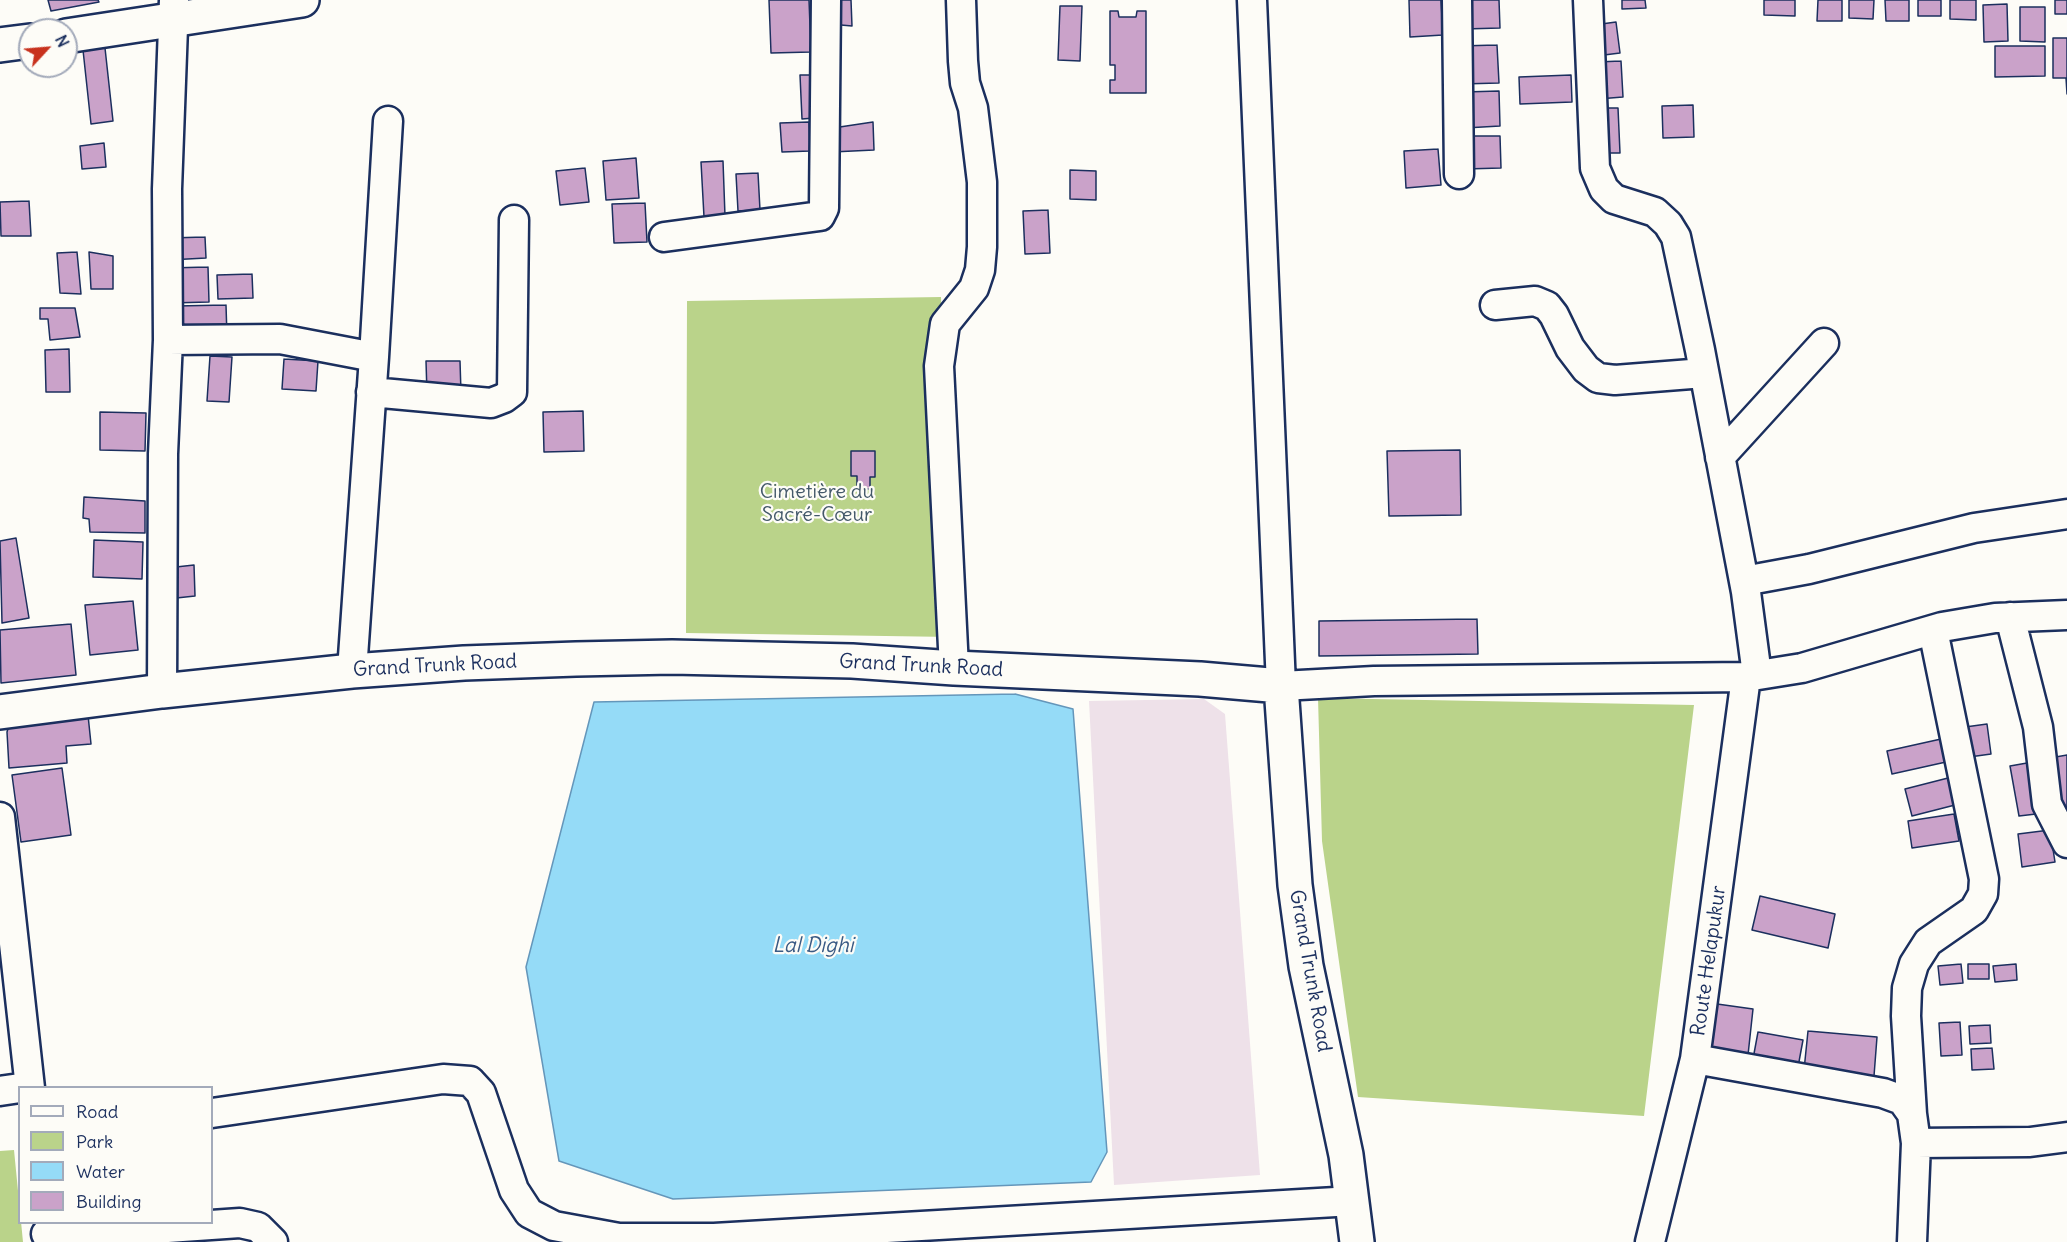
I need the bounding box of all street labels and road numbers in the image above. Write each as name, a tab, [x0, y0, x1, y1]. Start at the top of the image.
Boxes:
street label: Grand Trunk Road	[352, 650, 518, 682]
street label: Grand Trunk Road	[838, 650, 1004, 682]
street label: Route Helapukur	[1687, 884, 1731, 1038]
street label: Grand Trunk Road	[1284, 888, 1336, 1054]

